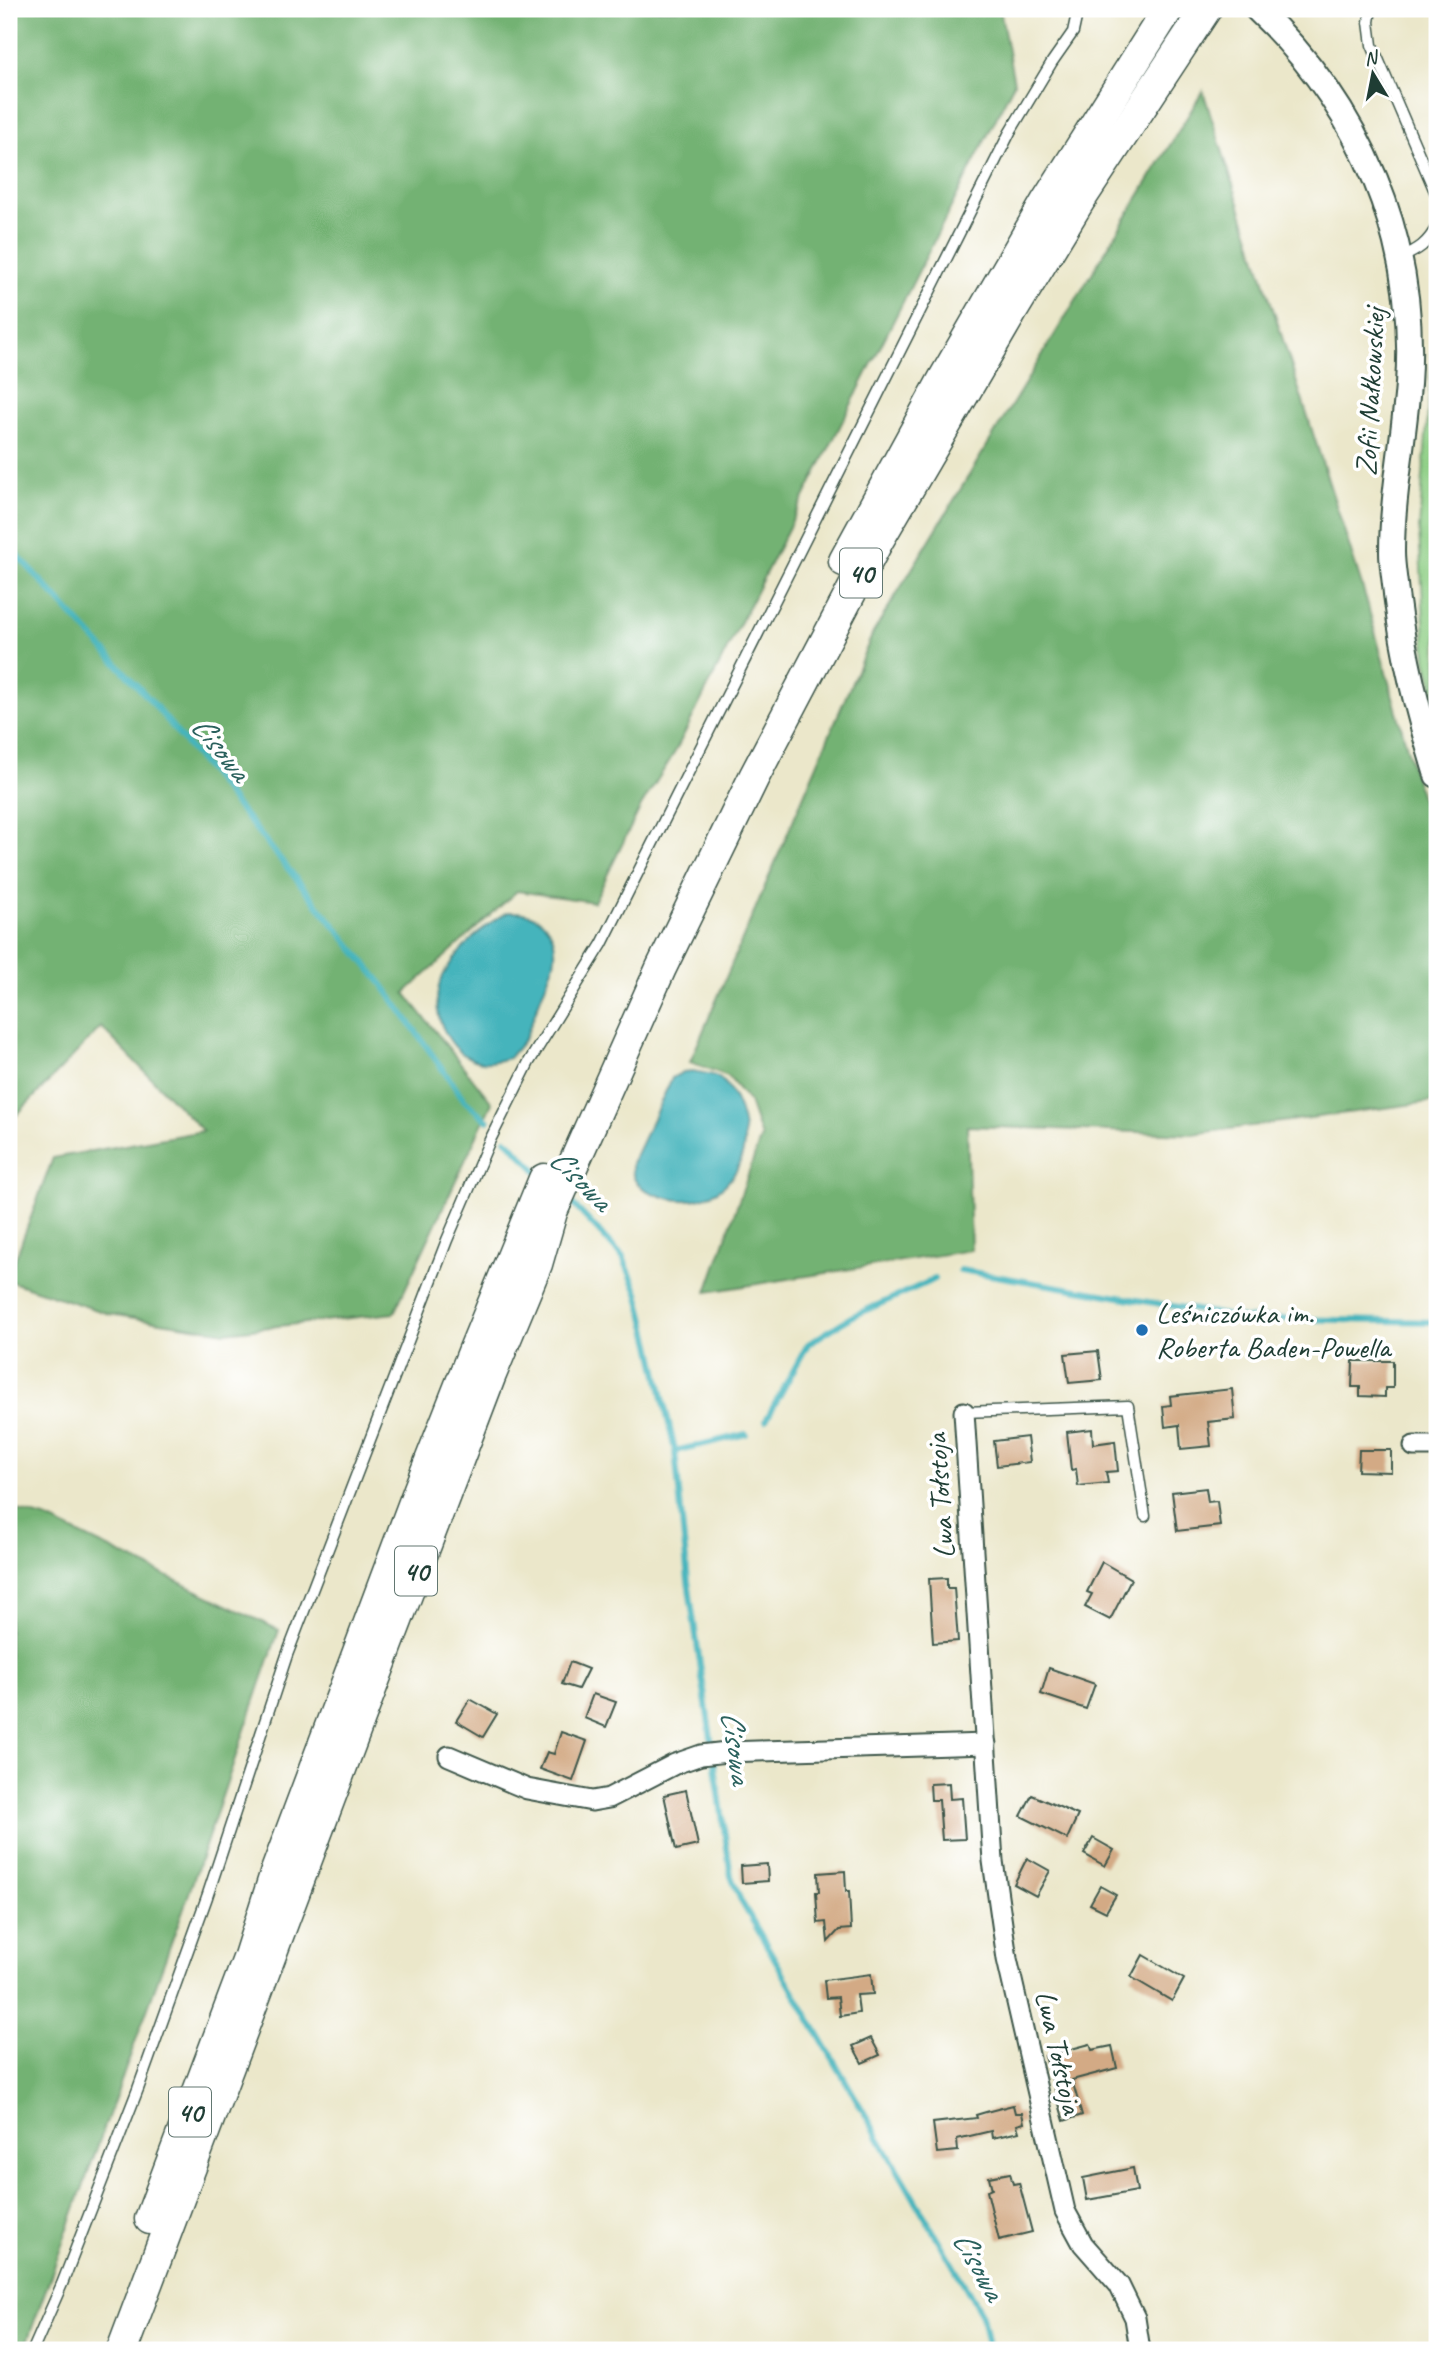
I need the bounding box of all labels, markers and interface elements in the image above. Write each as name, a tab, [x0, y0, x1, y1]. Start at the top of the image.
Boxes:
north arrow	[1338, 38, 1408, 108]
text: N	[1362, 45, 1381, 71]
street label: Zofii Nałkowskiej	[1347, 303, 1394, 477]
road number: 40	[840, 548, 882, 598]
water label: Cisowa	[182, 707, 262, 792]
water label: Cisowa	[541, 1139, 624, 1222]
place label: Leśniczówka im. Roberta Baden-Powella	[1156, 1294, 1393, 1366]
marker: Leśniczówka im. Roberta Baden-Powella	[1134, 1322, 1150, 1338]
street label: Lwa Tołstoja	[917, 1430, 963, 1560]
road number: 40	[395, 1546, 437, 1596]
water label: Cisowa	[712, 1708, 763, 1790]
street label: Lwa Tołstoja	[1026, 1987, 1092, 2119]
road number: 40	[169, 2088, 211, 2136]
water label: Cisowa	[943, 2223, 1016, 2310]

